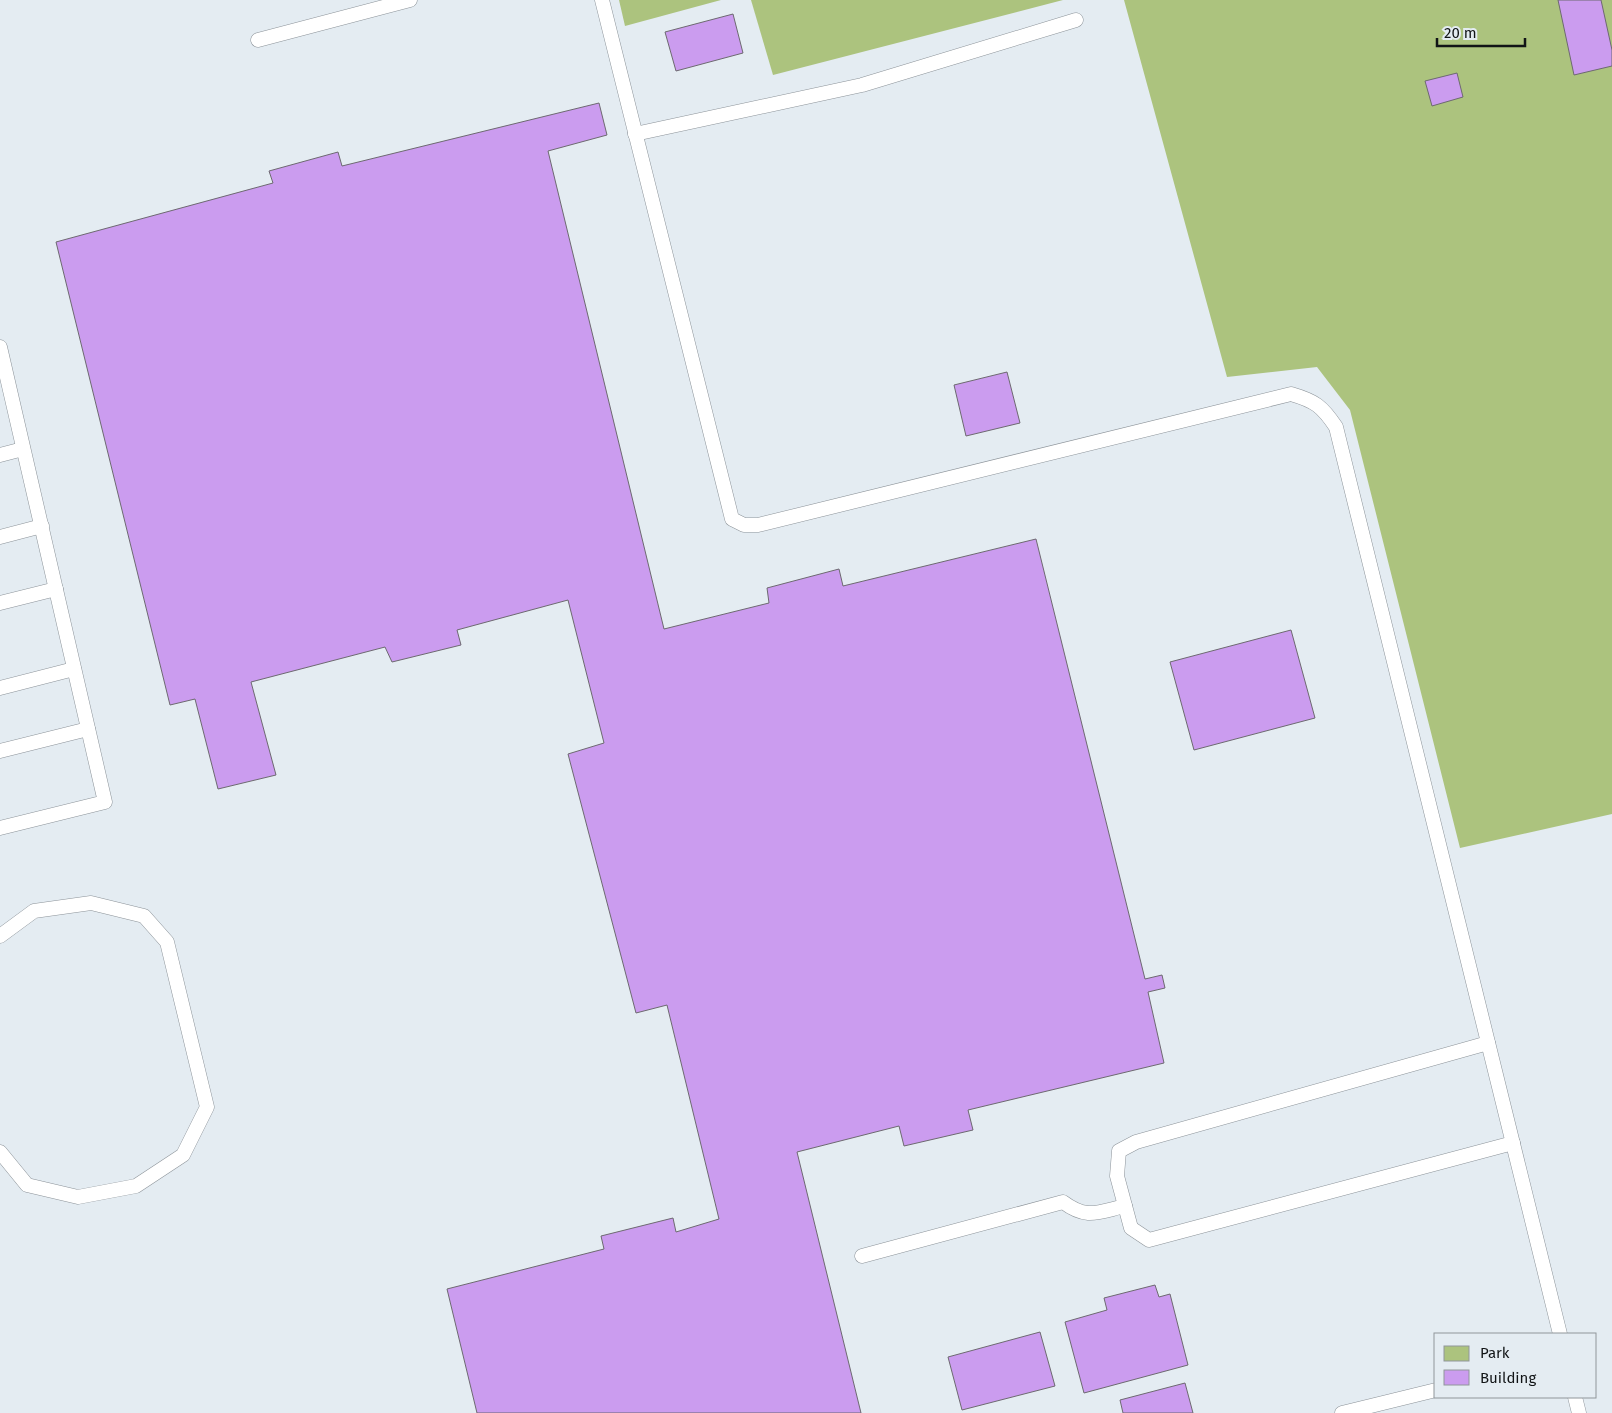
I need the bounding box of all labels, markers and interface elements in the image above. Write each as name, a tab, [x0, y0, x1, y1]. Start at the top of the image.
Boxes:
scale bar	[1437, 15, 1524, 47]
text: 20 m	[1444, 24, 1477, 42]
legend	[1434, 1333, 1597, 1398]
text: Park	[1480, 1344, 1510, 1362]
text: Building	[1480, 1369, 1536, 1387]

